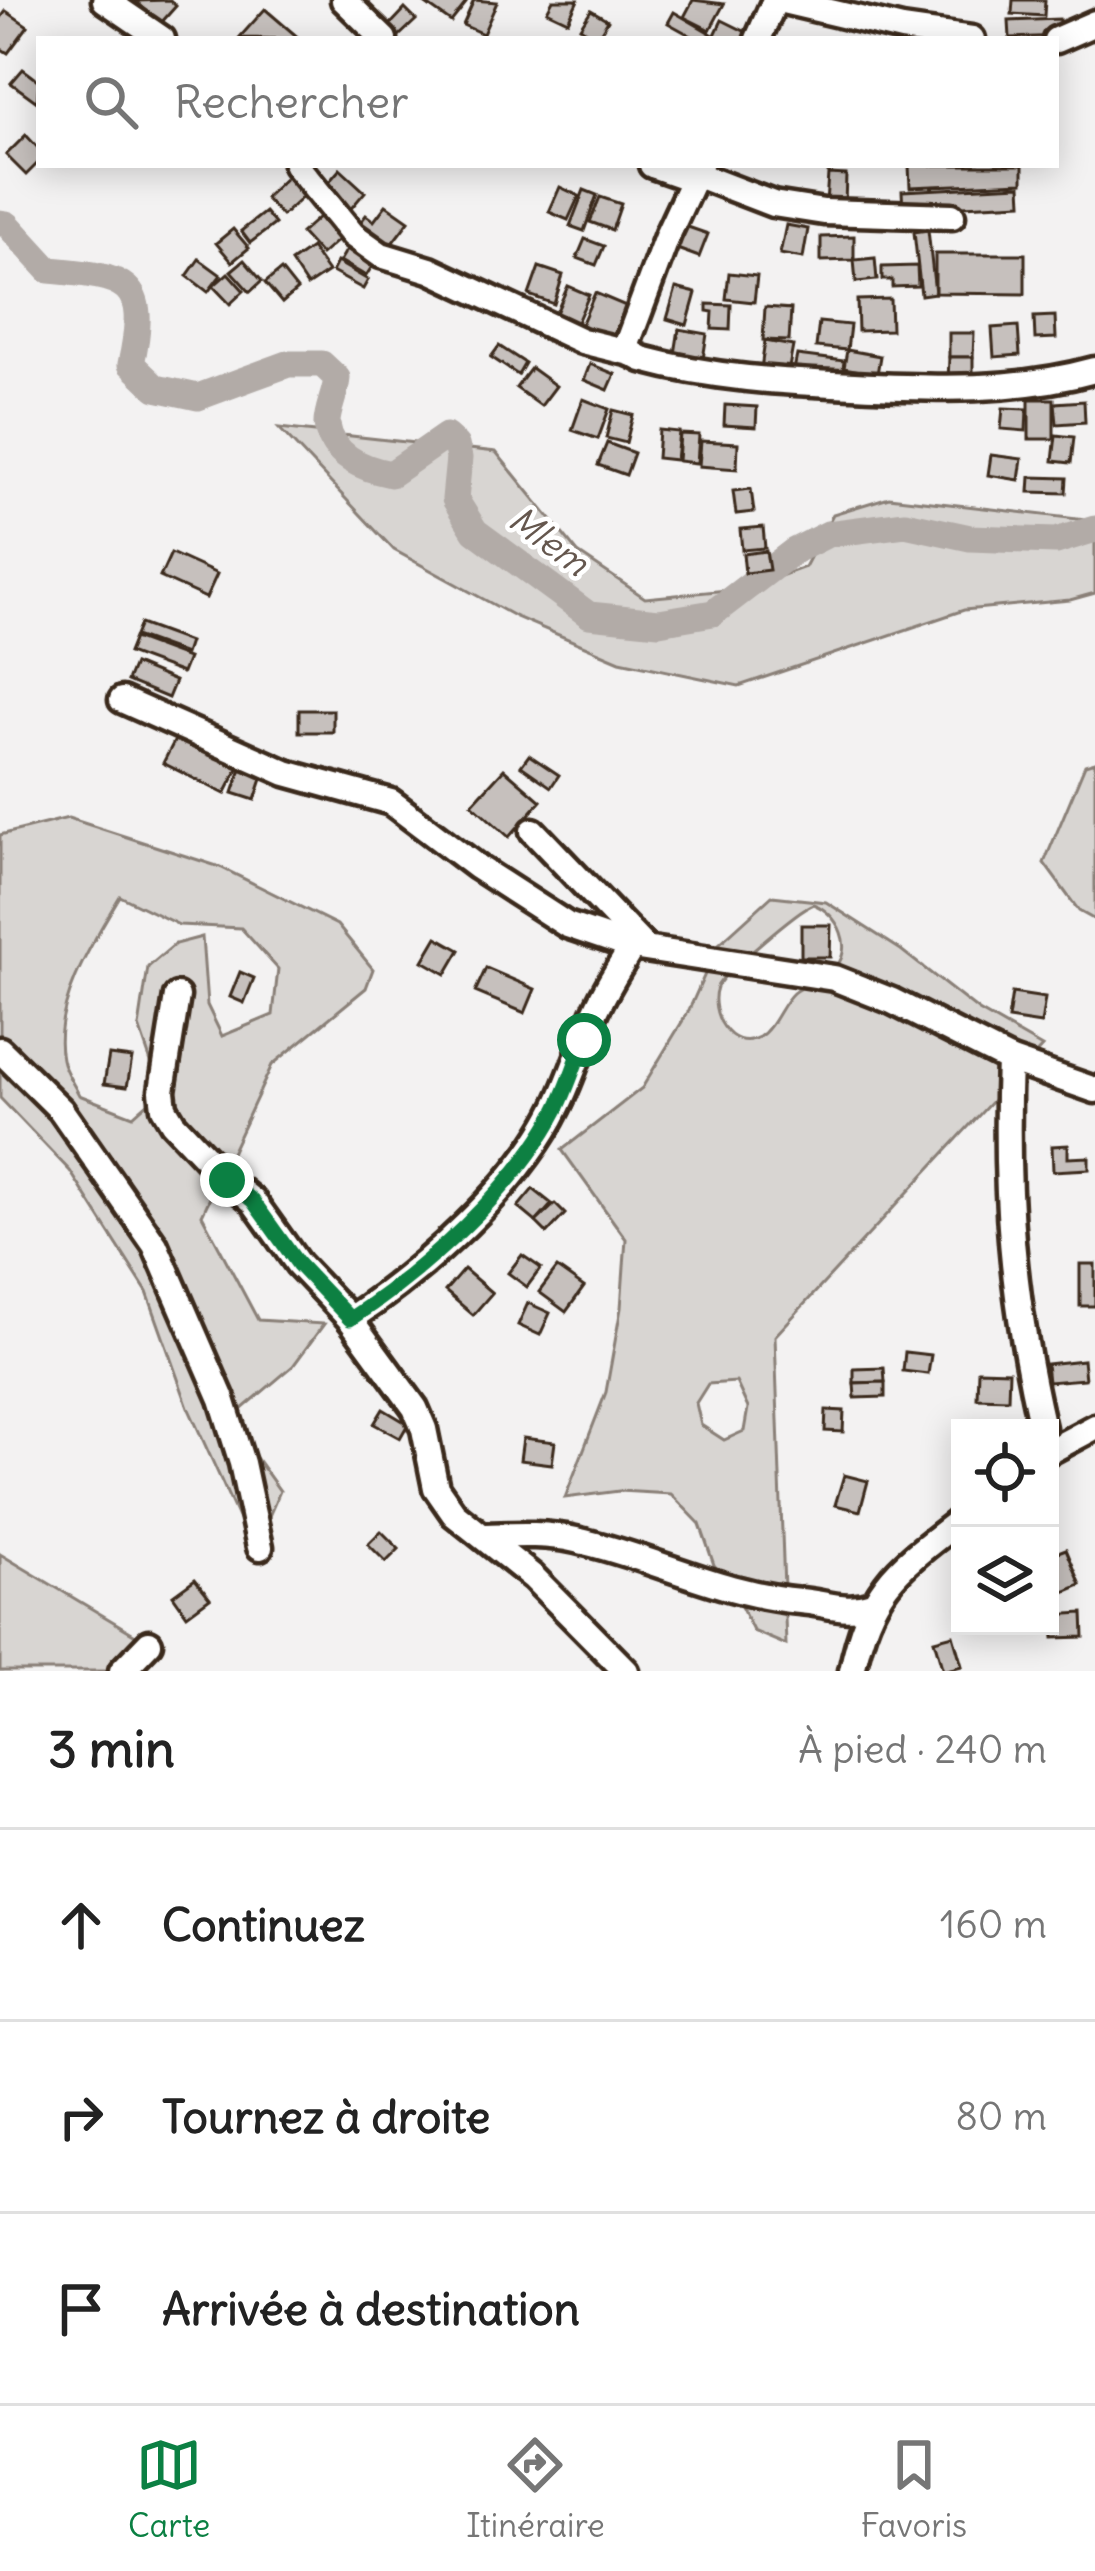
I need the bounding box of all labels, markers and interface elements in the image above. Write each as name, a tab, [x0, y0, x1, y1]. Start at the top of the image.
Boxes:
search box	[36, 36, 1059, 168]
icon: search	[78, 69, 144, 135]
text: Rechercher	[174, 74, 409, 130]
water label: Mlem	[500, 497, 599, 586]
route start	[557, 1013, 611, 1067]
route end	[200, 1153, 254, 1207]
map controls	[951, 1419, 1059, 1635]
button: locate	[951, 1419, 1059, 1527]
button: layers	[951, 1527, 1059, 1635]
text: 3 min	[48, 1717, 175, 1781]
text: À pied · 240 m	[798, 1725, 1047, 1774]
icon: ahead	[48, 1892, 114, 1958]
text: Continuez	[162, 1897, 365, 1953]
text: 160 m	[940, 1900, 1047, 1949]
icon: right	[48, 2084, 114, 2150]
text: Tournez à droite	[162, 2089, 490, 2145]
text: 80 m	[955, 2092, 1047, 2141]
icon: arrive	[48, 2276, 114, 2342]
text: Arrivée à destination	[162, 2281, 580, 2337]
tab: Carte	[128, 2432, 210, 2546]
tab: Itinéraire	[466, 2432, 605, 2546]
tab: Favoris	[861, 2432, 967, 2546]

